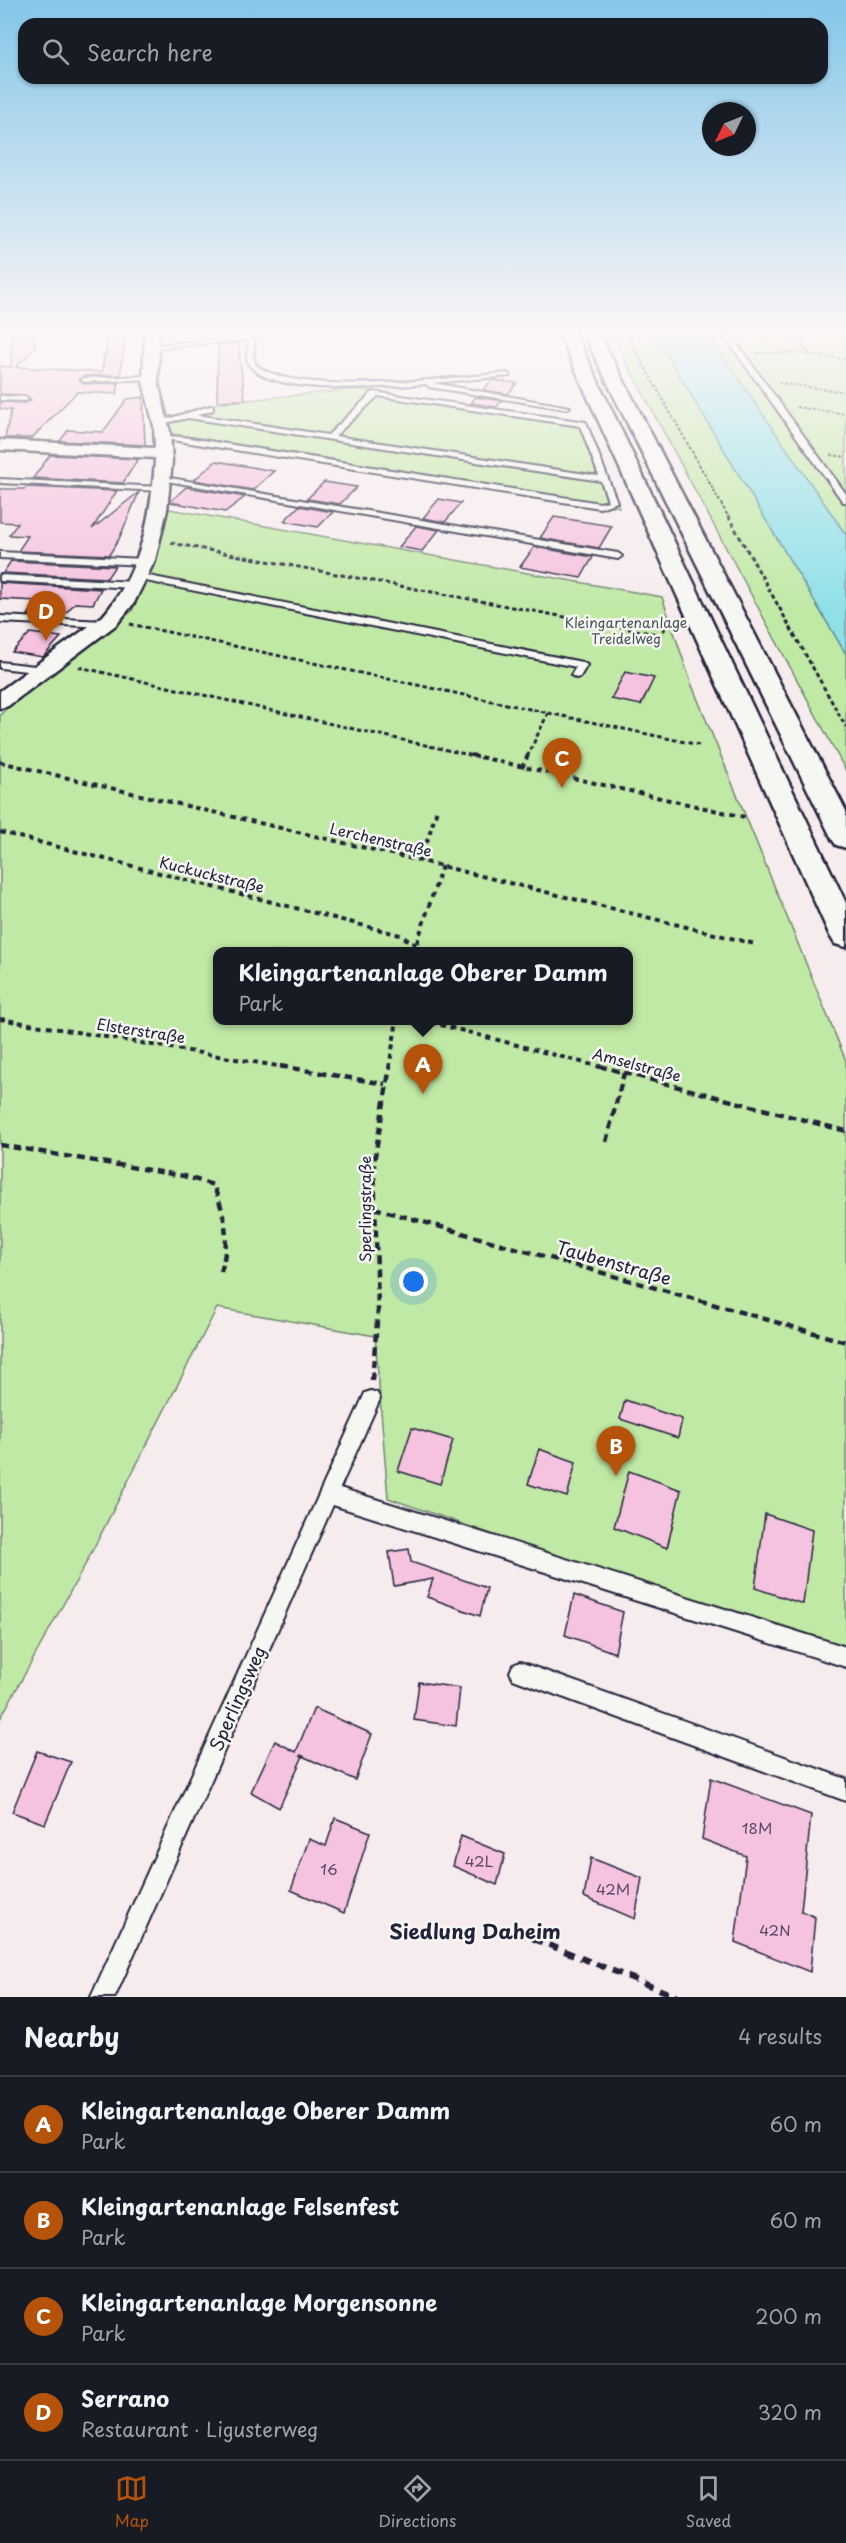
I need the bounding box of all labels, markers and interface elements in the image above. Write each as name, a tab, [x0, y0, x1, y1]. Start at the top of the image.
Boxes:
search box	[18, 18, 828, 84]
icon: search	[39, 35, 72, 68]
text: Search here	[87, 35, 213, 68]
north arrow	[702, 102, 756, 156]
pin: D	[26, 592, 66, 641]
park label: Kleingartenanlage Treidelweg	[565, 612, 687, 649]
pin: C	[542, 738, 582, 788]
street label: Lerchenstraße	[328, 816, 434, 862]
street label: Kuckuckstraße	[157, 850, 267, 898]
popup	[213, 947, 633, 1025]
text: Kleingartenanlage Oberer Damm	[238, 955, 608, 988]
text: Park	[238, 988, 283, 1018]
street label: Elsterstraße	[95, 1012, 187, 1048]
street label: Amselstraße	[590, 1041, 684, 1087]
pin: A	[404, 1044, 442, 1094]
street label: Sperlingstraße	[353, 1156, 376, 1262]
street label: Taubenstraße	[553, 1233, 675, 1291]
your location	[399, 1267, 428, 1296]
pin: B	[596, 1426, 636, 1476]
street label: Sperlingsweg	[202, 1641, 272, 1755]
house number: 18M	[742, 1816, 772, 1839]
house number: 42L	[465, 1849, 494, 1872]
house number: 16	[320, 1857, 338, 1880]
house number: 42M	[596, 1877, 630, 1900]
district label: Siedlung Daheim	[389, 1916, 561, 1946]
house number: 42N	[759, 1918, 791, 1941]
text: Nearby	[24, 2017, 119, 2056]
text: 4 results	[738, 2021, 822, 2051]
text: Kleingartenanlage Oberer Damm	[81, 2093, 450, 2126]
text: A	[36, 2109, 51, 2139]
text: 60 m	[770, 2109, 822, 2139]
text: Park	[81, 2126, 126, 2156]
text: Kleingartenanlage Felsenfest	[81, 2189, 399, 2222]
text: B	[37, 2205, 50, 2235]
text: 60 m	[770, 2205, 822, 2235]
text: Park	[81, 2222, 126, 2252]
text: Kleingartenanlage Morgensonne	[81, 2285, 437, 2318]
text: C	[36, 2301, 51, 2331]
text: 200 m	[755, 2301, 822, 2331]
text: Park	[81, 2318, 126, 2348]
text: Serrano	[81, 2381, 169, 2414]
text: D	[36, 2397, 51, 2427]
text: 320 m	[758, 2397, 822, 2427]
text: Restaurant · Ligusterweg	[81, 2414, 319, 2444]
tab: Map	[115, 2472, 149, 2532]
tab: Directions	[378, 2472, 456, 2532]
tab: Saved	[686, 2472, 731, 2532]

